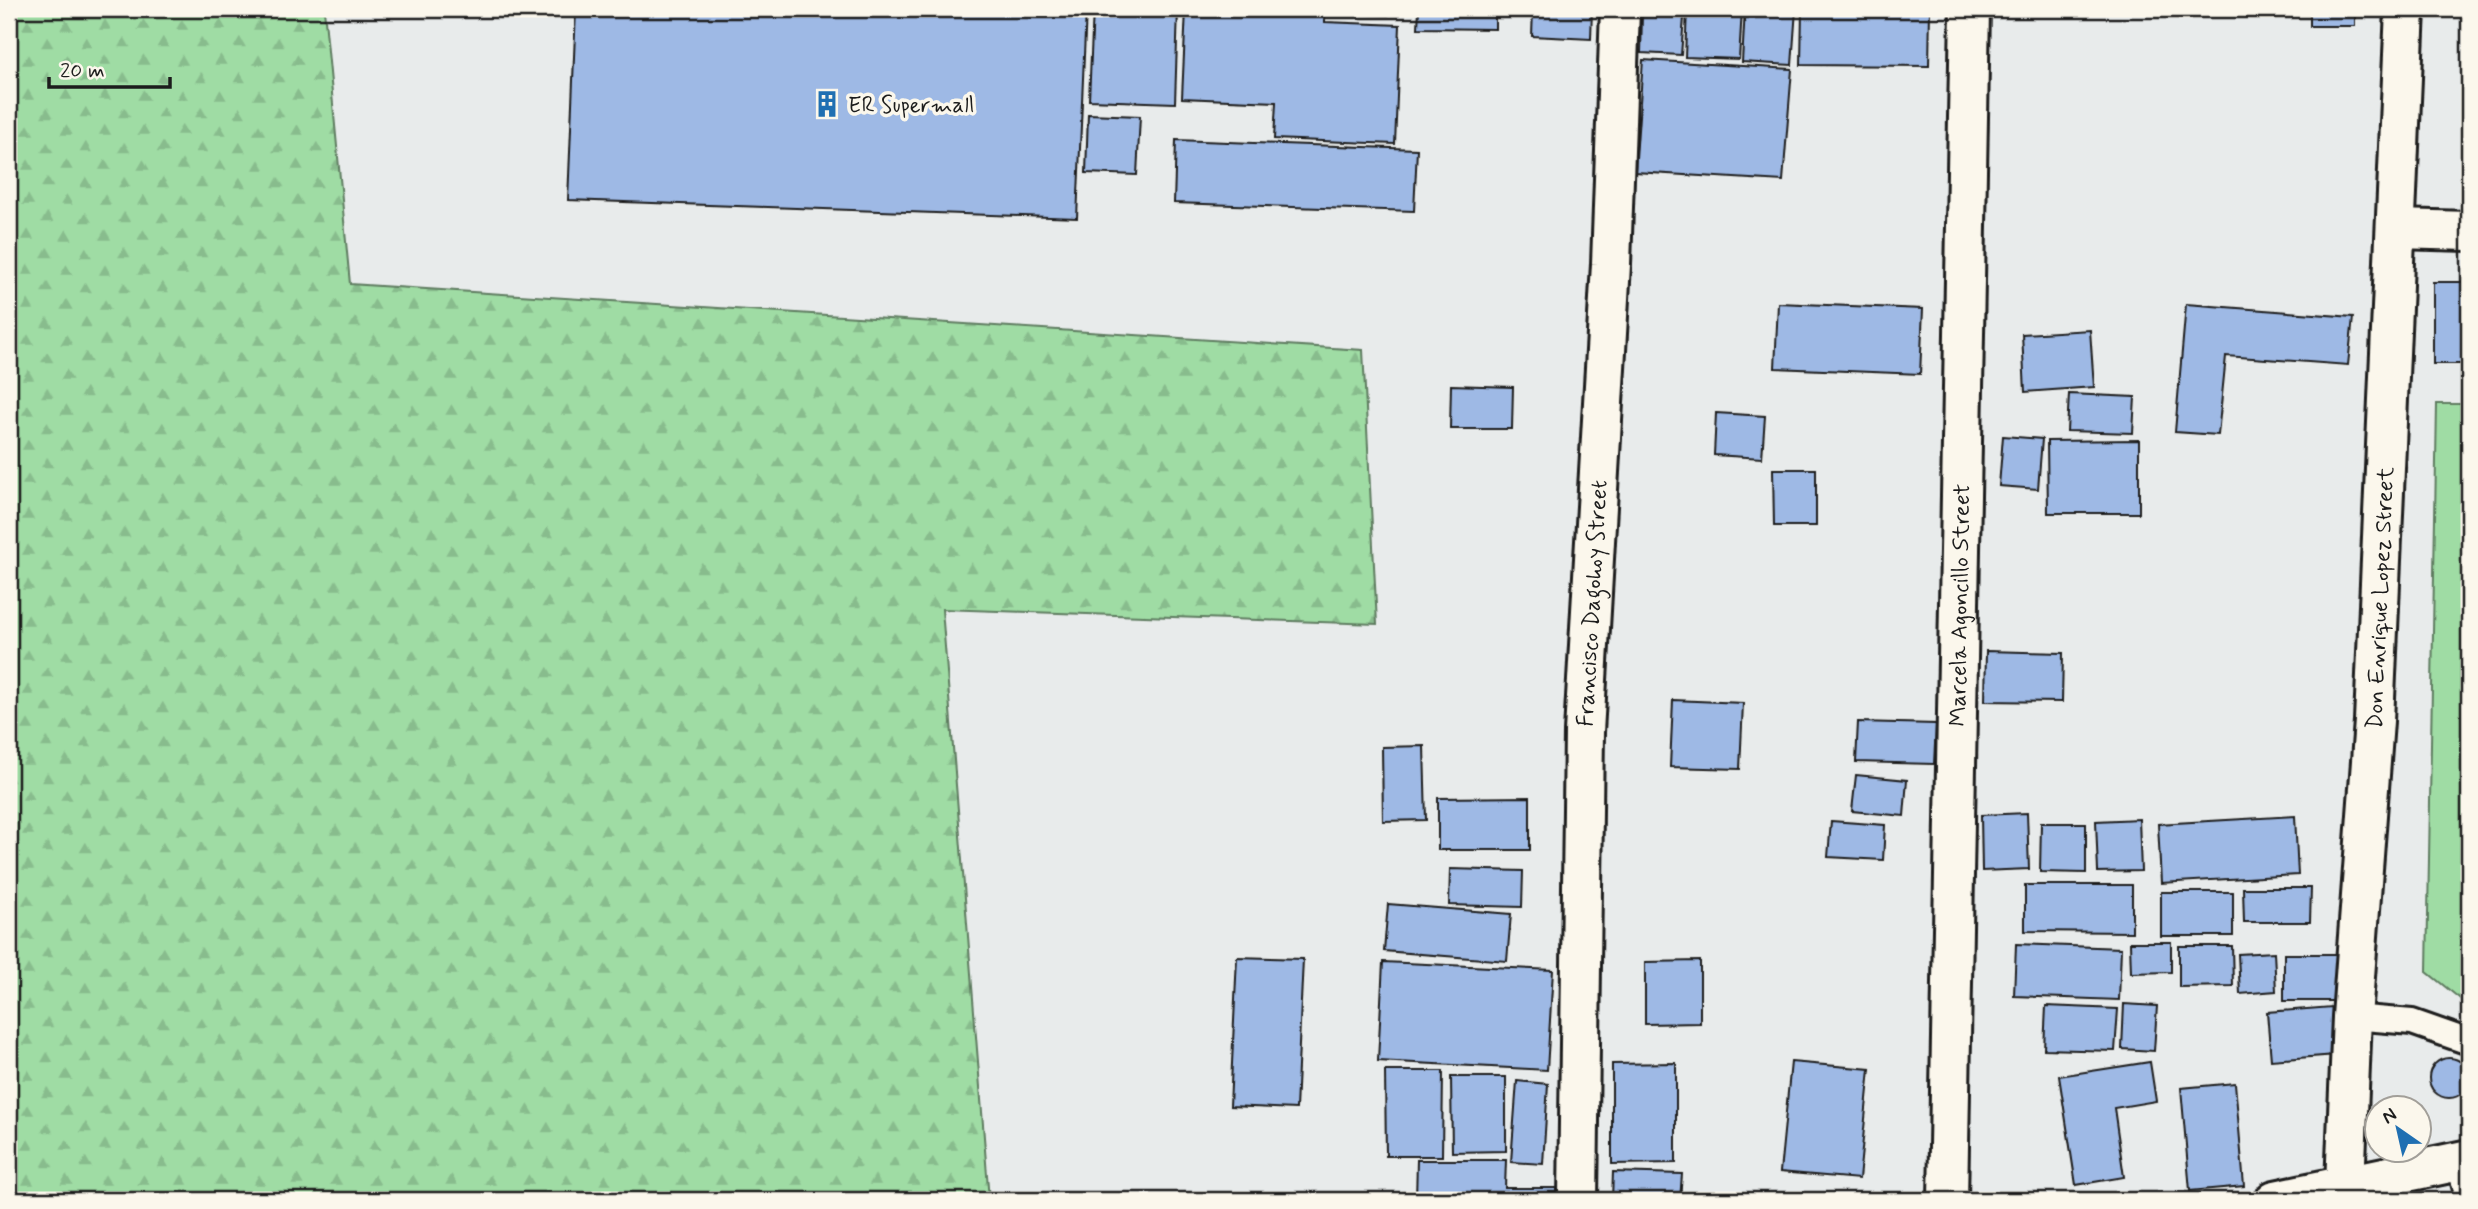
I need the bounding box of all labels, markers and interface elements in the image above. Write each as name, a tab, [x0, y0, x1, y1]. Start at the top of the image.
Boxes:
scale bar	[49, 46, 170, 90]
text: 20 m	[60, 57, 105, 85]
building icon: ER Supermall	[812, 89, 842, 119]
place label: ER Supermall	[848, 91, 974, 121]
street label: Don Enrique Lopez Street	[2360, 466, 2402, 730]
street label: Francisco Dagohoy Street	[1571, 479, 1616, 727]
street label: Marcela Agoncillo Street	[1944, 483, 1978, 727]
north arrow	[2362, 1094, 2432, 1164]
text: N	[2377, 1102, 2402, 1130]

